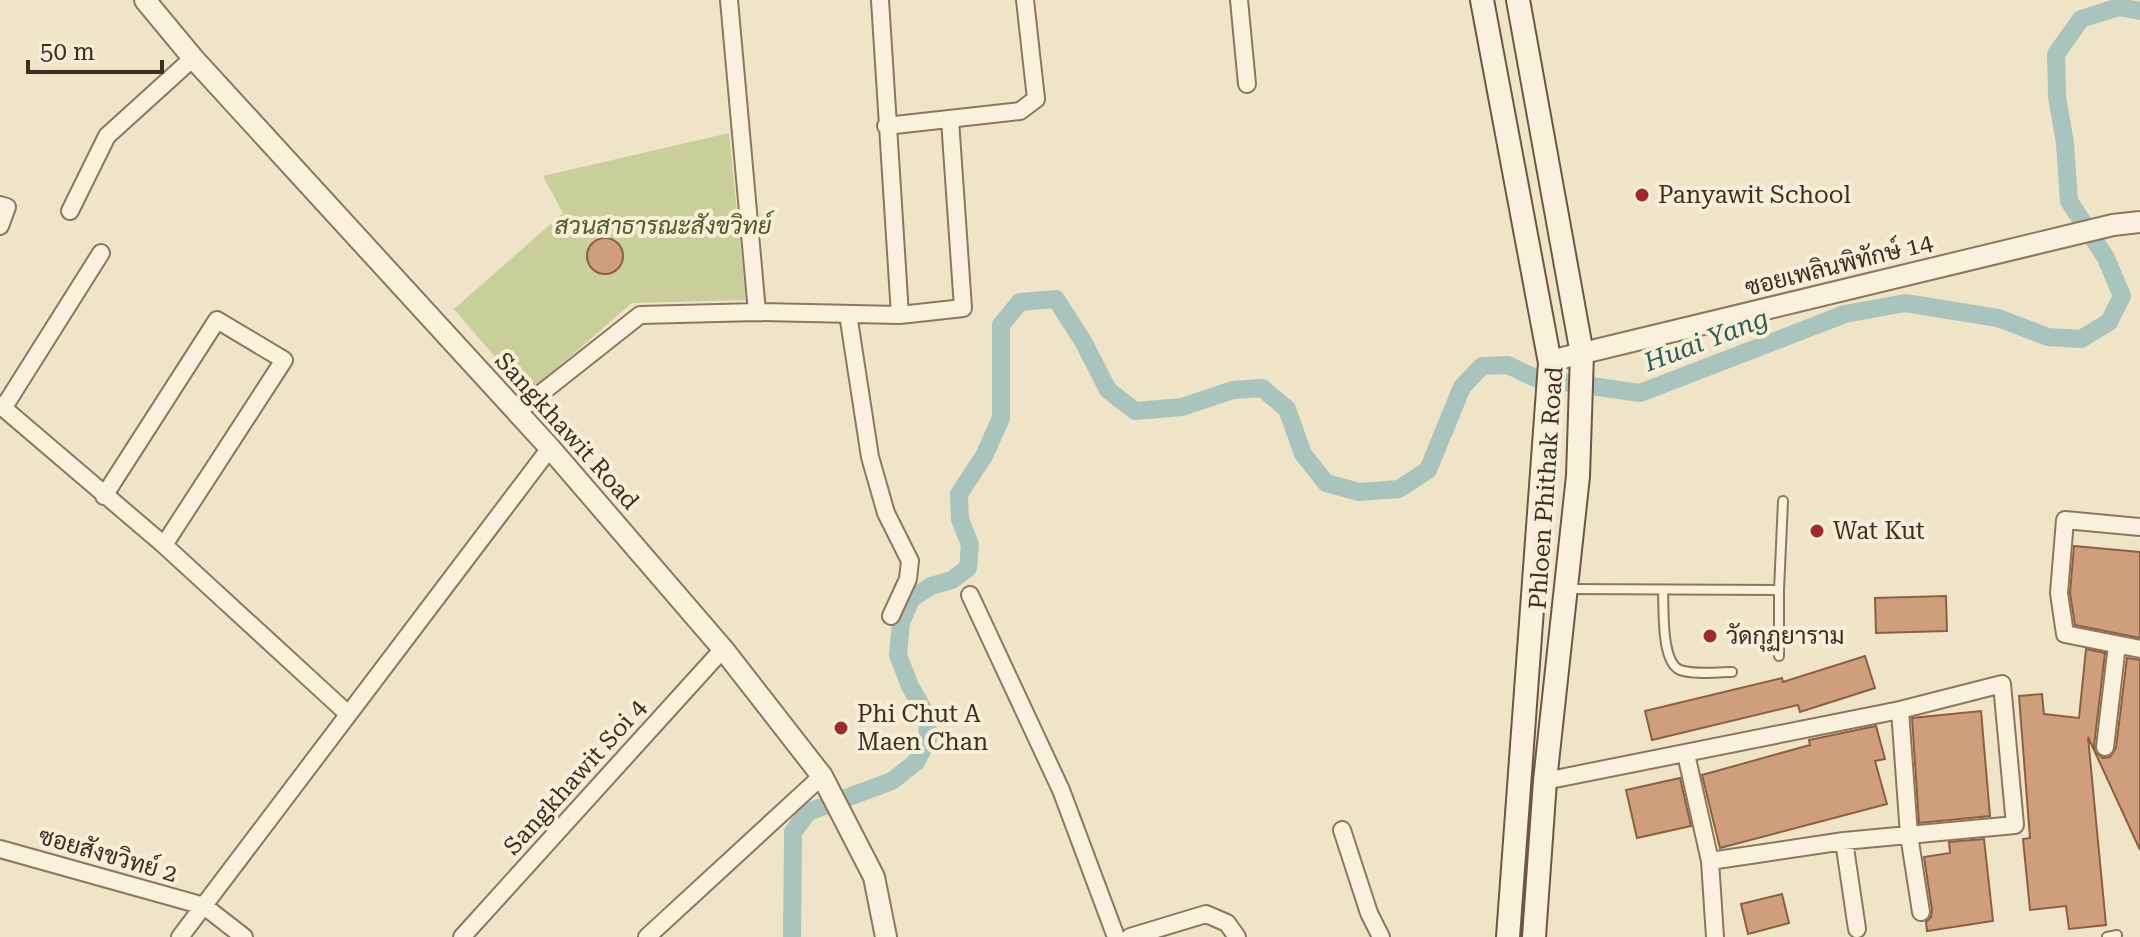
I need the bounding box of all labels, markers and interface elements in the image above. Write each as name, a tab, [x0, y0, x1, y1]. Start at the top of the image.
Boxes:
scale bar	[28, 24, 162, 74]
text: 50 m	[40, 38, 95, 66]
place label: Panyawit School	[1658, 181, 1851, 209]
marker: Panyawit School	[1633, 186, 1651, 204]
park label: สวนสาธารณะสังขวิทย์	[555, 210, 774, 240]
street label: ซอยเพลินพิทักษ์ 14	[1742, 226, 1936, 302]
water label: Huai Yang	[1639, 303, 1772, 378]
street label: Sangkhawit Road	[489, 347, 645, 515]
street label: Phloen Phithak Road	[1524, 366, 1568, 610]
place label: Wat Kut	[1833, 517, 1925, 545]
marker: Wat Kut	[1808, 522, 1826, 540]
place label: วัดกุฏยาราม	[1726, 622, 1844, 652]
marker: วัดกุฏยาราม	[1701, 627, 1719, 645]
street label: Sangkhawit Soi 4	[498, 693, 653, 861]
place label: Phi Chut A Maen Chan	[857, 700, 988, 756]
marker: Phi Chut A Maen Chan	[832, 719, 850, 737]
street label: ซอยสังขวิทย์ 2	[35, 820, 181, 888]

